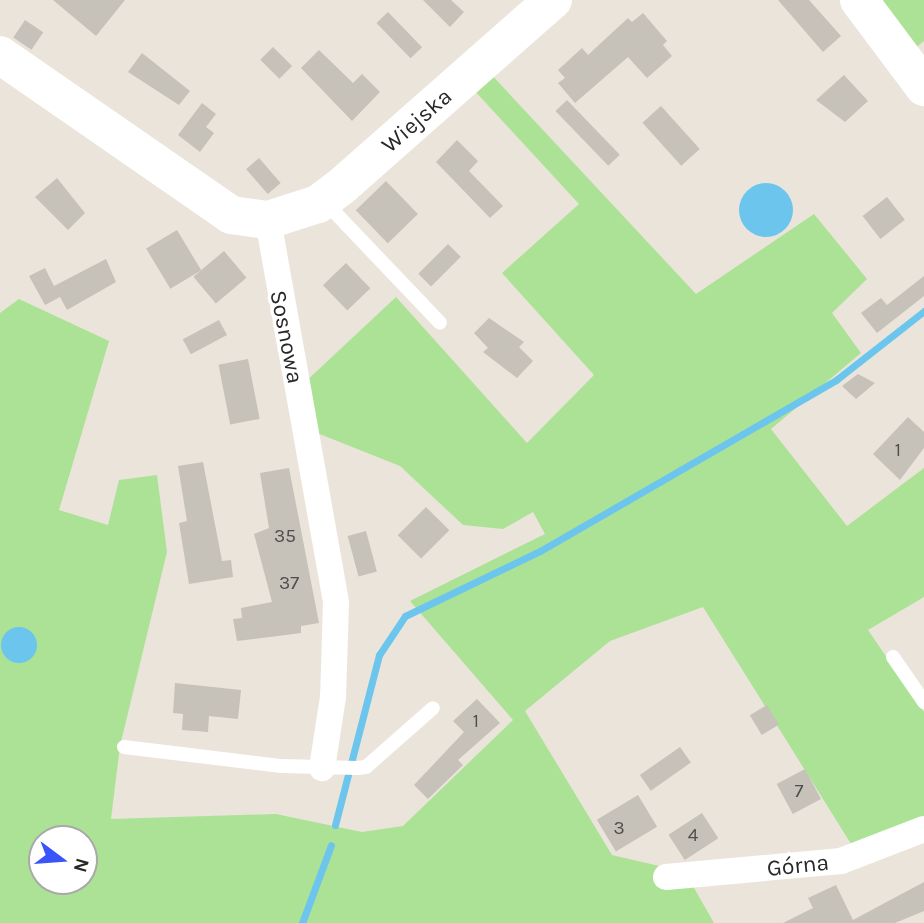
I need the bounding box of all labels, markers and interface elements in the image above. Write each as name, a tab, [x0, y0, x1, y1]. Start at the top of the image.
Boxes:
street label: Wiejska	[376, 83, 458, 159]
street label: Sosnowa	[263, 288, 309, 386]
house number: 1	[895, 440, 901, 462]
house number: 35	[274, 526, 296, 548]
house number: 37	[279, 573, 299, 595]
house number: 1	[473, 711, 479, 733]
house number: 7	[795, 781, 803, 803]
house number: 3	[613, 818, 625, 840]
north arrow	[28, 825, 98, 895]
house number: 4	[688, 825, 698, 847]
street label: Górna	[766, 849, 830, 883]
text: N	[69, 856, 94, 875]

